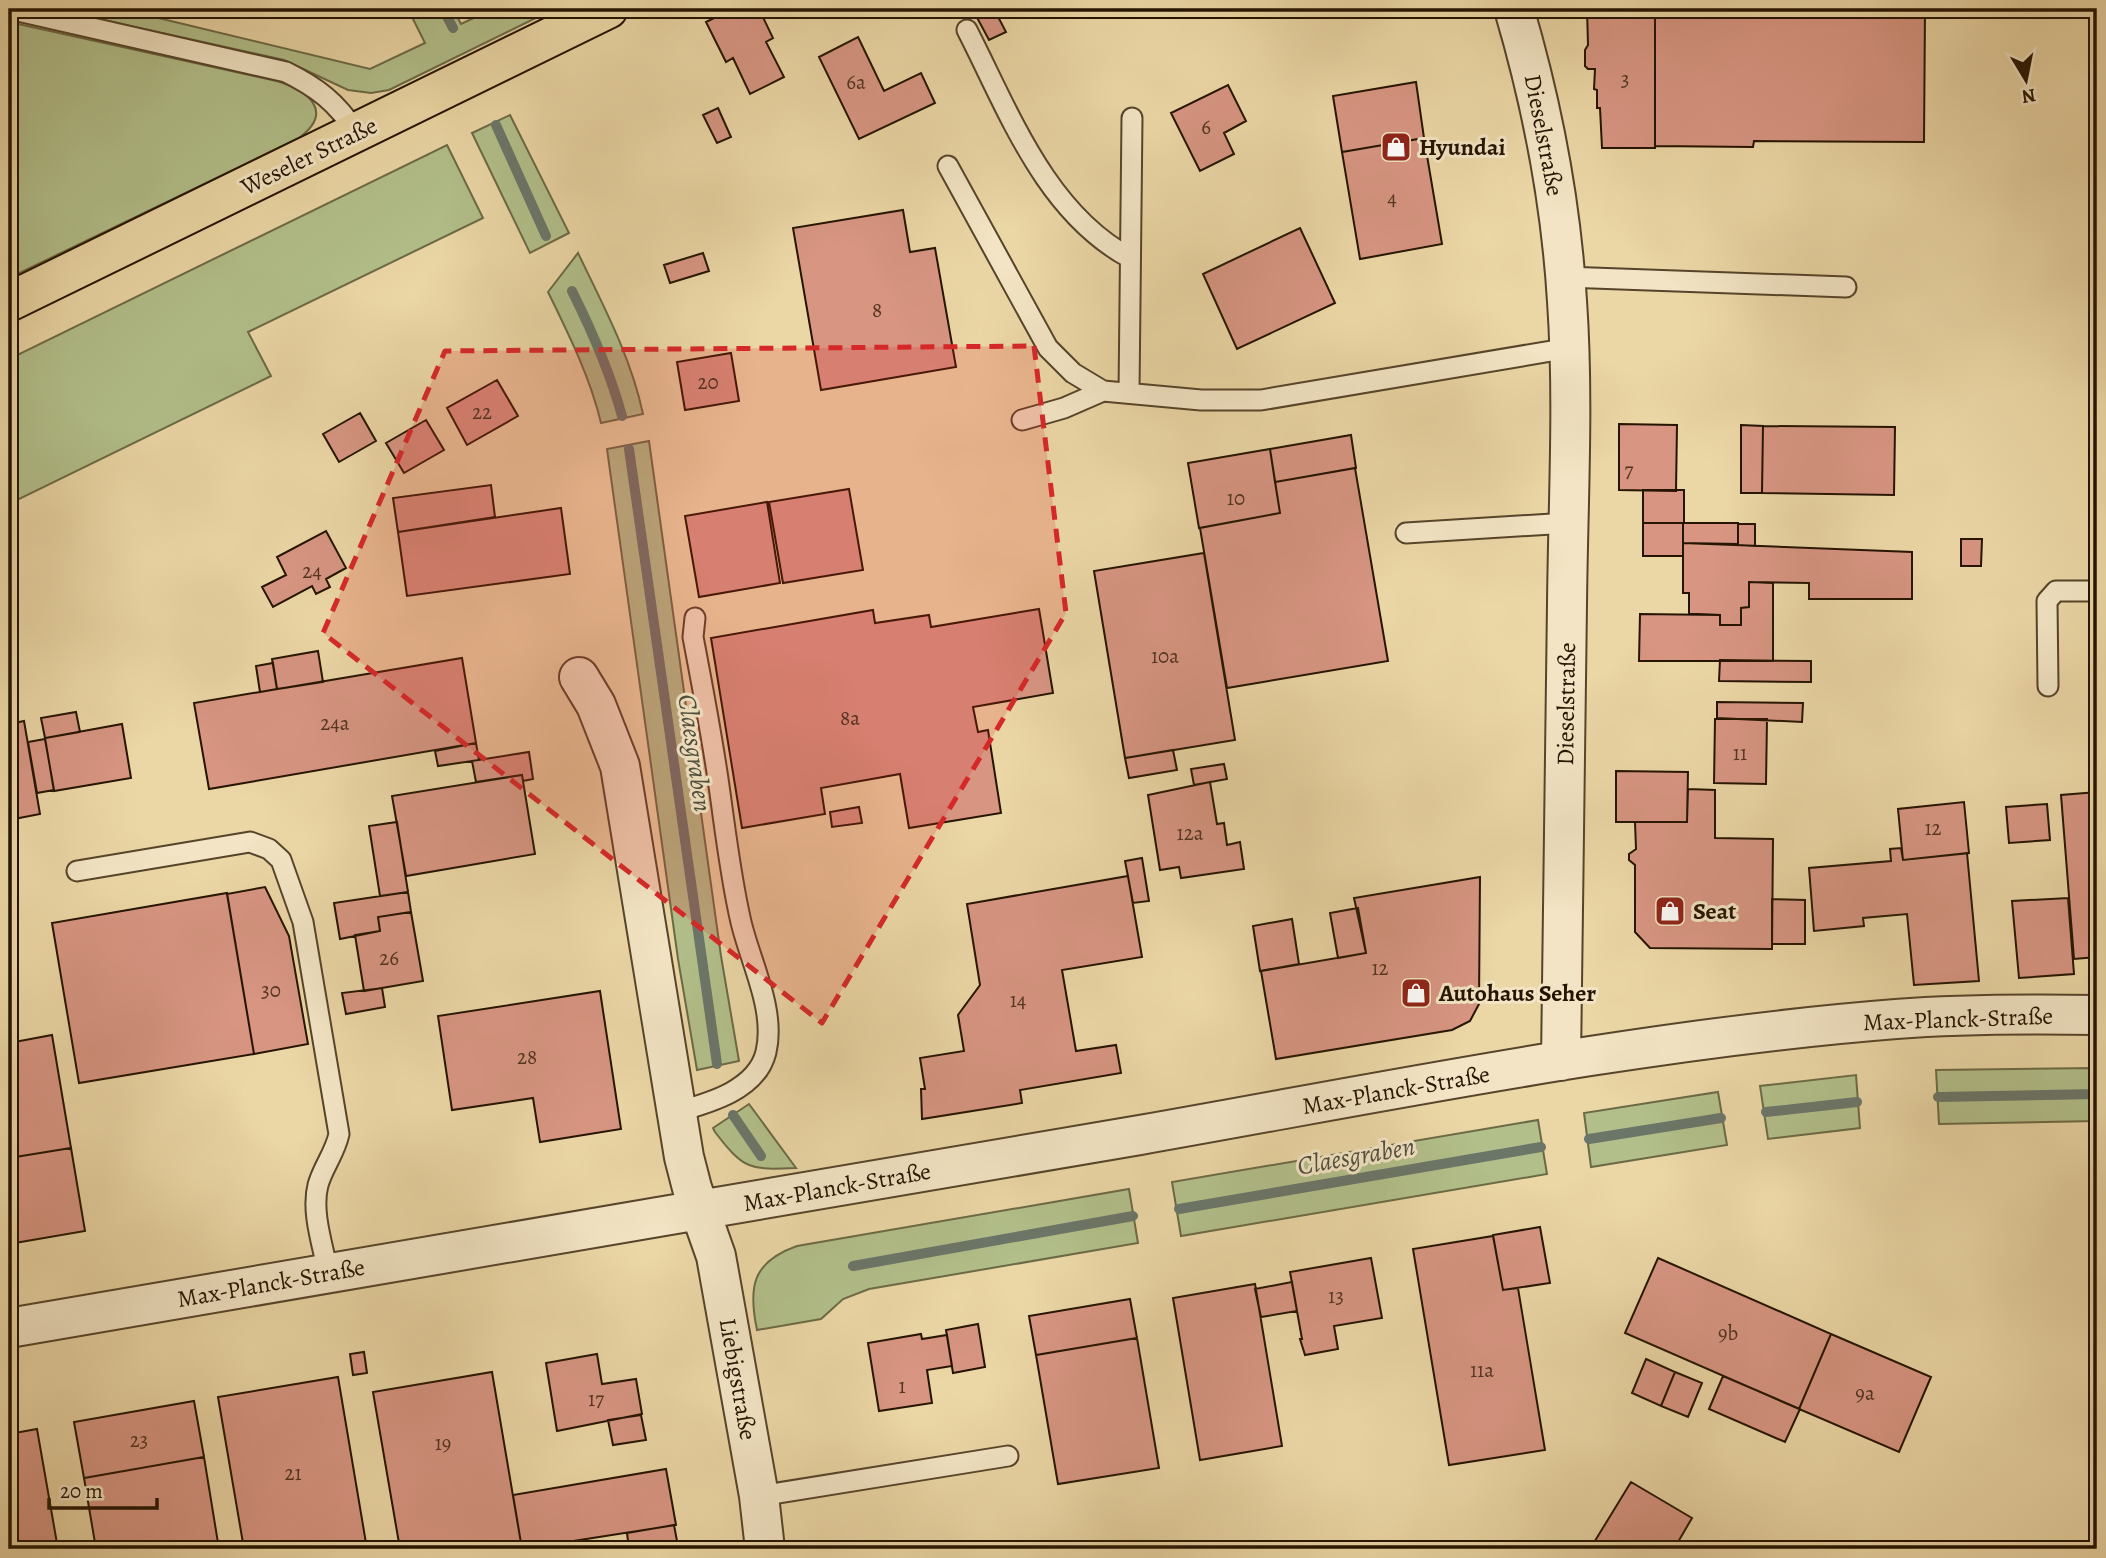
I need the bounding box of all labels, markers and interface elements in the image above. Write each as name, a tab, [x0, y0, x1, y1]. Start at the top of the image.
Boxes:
north arrow	[1990, 46, 2060, 116]
house number: 3	[1621, 65, 1629, 93]
house number: 6a	[846, 68, 866, 96]
street label: Dieselstraße	[1517, 71, 1571, 199]
text: N	[2020, 82, 2038, 110]
street label: Weseler Straße	[235, 109, 383, 203]
house number: 6	[1201, 113, 1211, 141]
shop icon: Hyundai	[1379, 130, 1413, 164]
place label: Hyundai	[1419, 131, 1506, 163]
house number: 4	[1387, 184, 1397, 212]
house number: 8	[872, 296, 882, 324]
house number: 20	[697, 368, 719, 396]
house number: 22	[472, 398, 492, 426]
house number: 7	[1625, 456, 1634, 484]
house number: 10	[1227, 484, 1245, 512]
house number: 24	[302, 557, 322, 585]
house number: 10a	[1151, 642, 1179, 670]
street label: Dieselstraße	[1549, 642, 1583, 766]
water label: Claesgraben	[669, 692, 721, 814]
house number: 8a	[840, 704, 860, 732]
house number: 24a	[320, 709, 350, 737]
house number: 11	[1733, 739, 1747, 767]
house number: 12	[1924, 814, 1942, 842]
house number: 12a	[1177, 819, 1204, 847]
shop icon: Seat	[1653, 894, 1687, 928]
place label: Seat	[1693, 895, 1736, 927]
house number: 26	[379, 944, 399, 972]
house number: 12	[1371, 954, 1389, 982]
house number: 30	[261, 976, 281, 1004]
shop icon: Autohaus Seher	[1399, 976, 1433, 1010]
place label: Autohaus Seher	[1438, 977, 1596, 1009]
house number: 14	[1010, 986, 1026, 1014]
street label: Max-Planck-Straße	[1863, 1000, 2053, 1038]
house number: 28	[517, 1043, 537, 1071]
street label: Max-Planck-Straße	[1300, 1058, 1492, 1122]
water label: Claesgraben	[1295, 1128, 1417, 1184]
street label: Max-Planck-Straße	[741, 1155, 933, 1219]
street label: Max-Planck-Straße	[175, 1251, 367, 1315]
house number: 13	[1328, 1282, 1344, 1310]
street label: Liebigstraße	[712, 1316, 764, 1442]
house number: 9b	[1718, 1319, 1738, 1347]
house number: 11a	[1470, 1356, 1494, 1384]
house number: 1	[898, 1372, 906, 1400]
house number: 9a	[1855, 1379, 1875, 1407]
house number: 17	[588, 1385, 604, 1413]
house number: 23	[130, 1426, 148, 1454]
house number: 19	[435, 1429, 451, 1457]
house number: 21	[284, 1459, 302, 1487]
scale bar	[49, 1467, 158, 1511]
text: 20 m	[60, 1477, 103, 1505]

